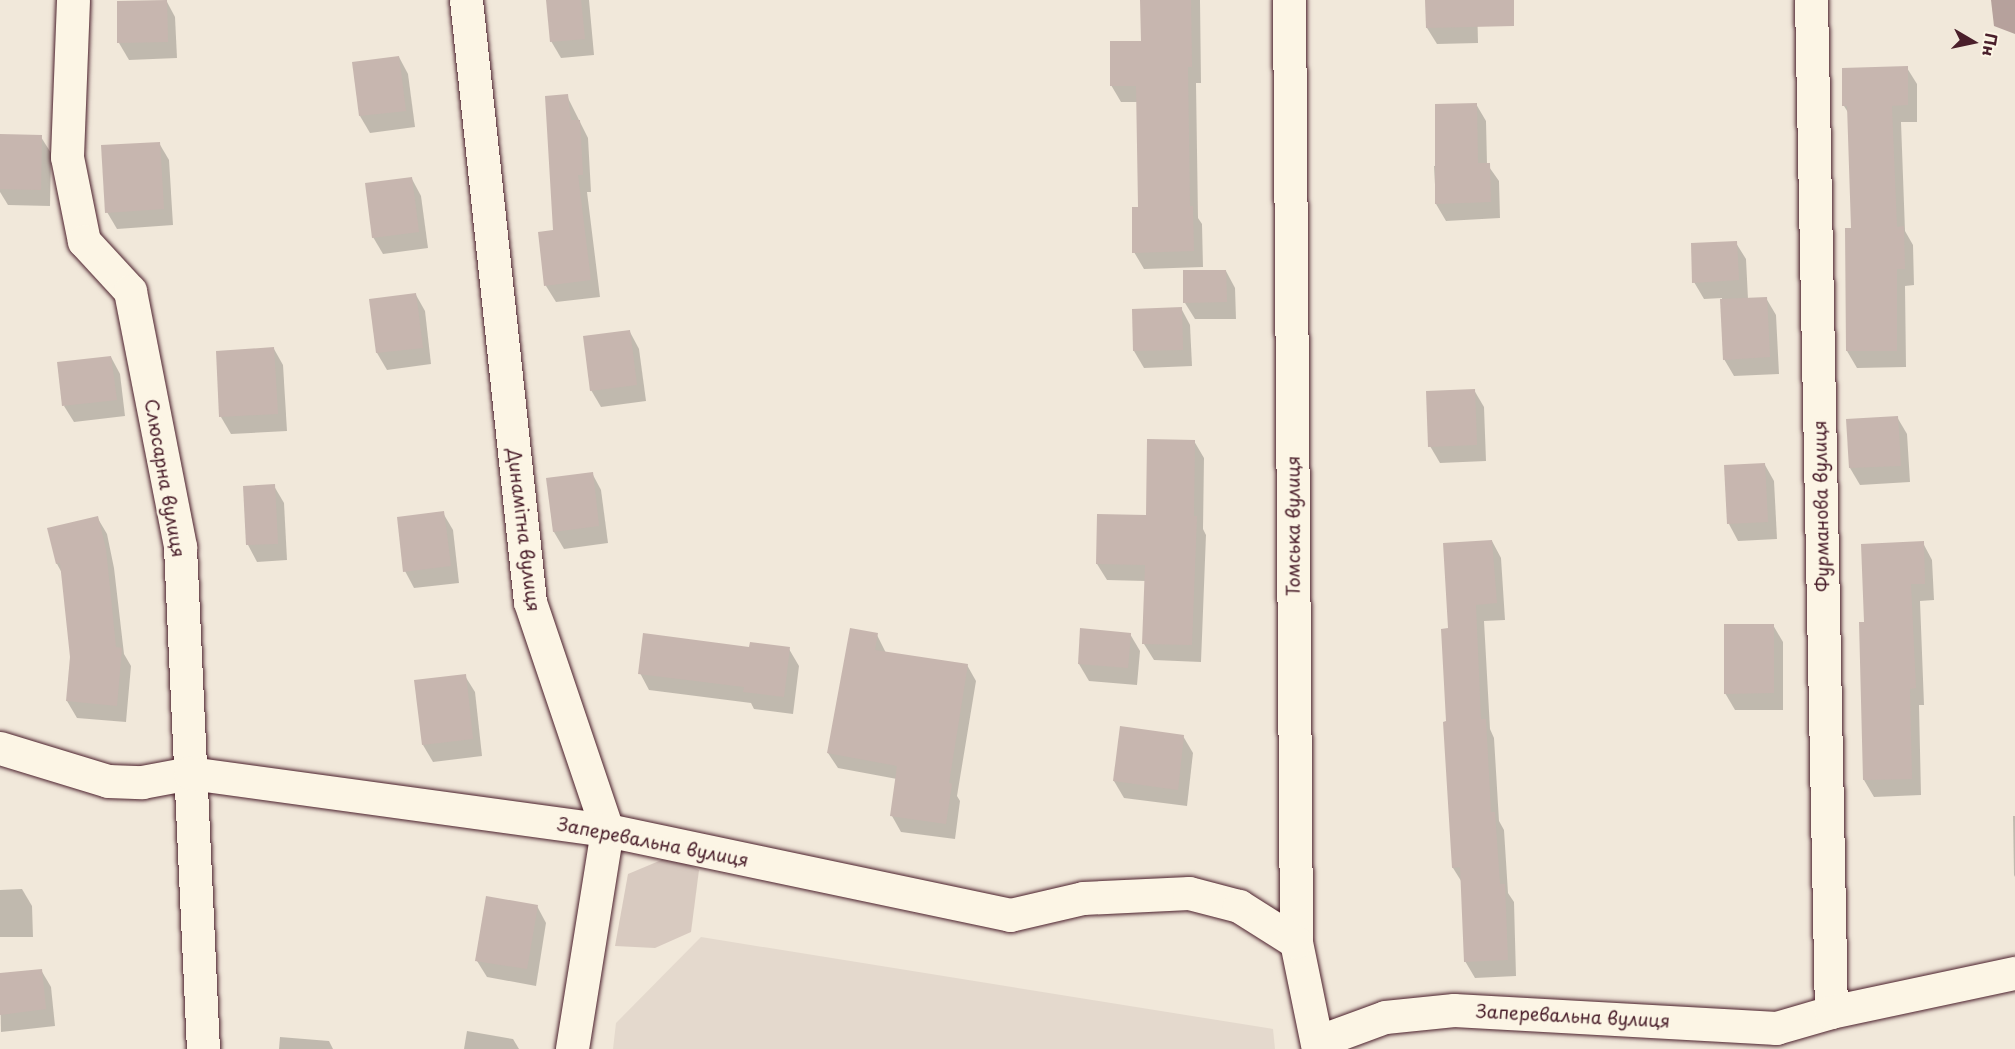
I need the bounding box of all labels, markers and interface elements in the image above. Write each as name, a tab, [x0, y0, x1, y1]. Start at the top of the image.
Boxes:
north arrow	[1943, 12, 2003, 72]
text: Пн	[1977, 31, 2004, 58]
street label: Слюсарна вулиця	[140, 397, 190, 559]
street label: Фурманова вулиця	[1809, 420, 1833, 592]
street label: Динамітна вулиця	[503, 447, 545, 613]
street label: Томська вулиця	[1282, 455, 1304, 597]
street label: Заперевальна вулиця	[555, 813, 751, 871]
street label: Заперевальна вулиця	[1475, 1000, 1671, 1032]

